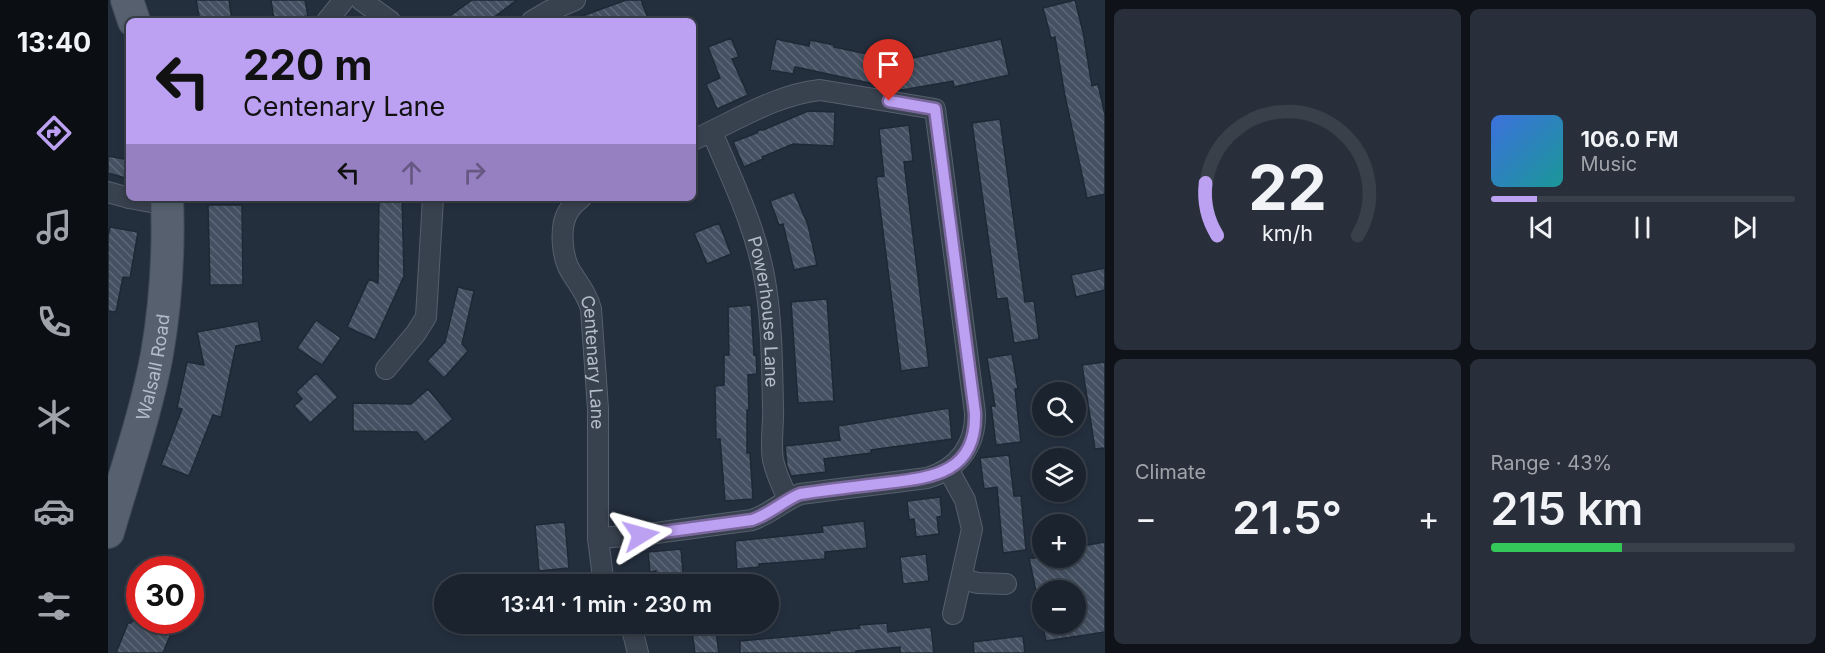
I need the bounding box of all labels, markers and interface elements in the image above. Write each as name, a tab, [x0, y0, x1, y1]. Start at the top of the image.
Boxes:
text: 13:40	[17, 26, 91, 59]
text: 220 m	[243, 39, 373, 90]
pin	[863, 39, 914, 101]
icon: left	[144, 42, 222, 120]
icon: arrive	[872, 48, 905, 81]
text: Centenary Lane	[243, 90, 445, 123]
icon: directions	[33, 112, 75, 154]
text: 106.0 FM	[1581, 126, 1679, 152]
text: 22	[1248, 151, 1327, 226]
text: Music	[1581, 152, 1637, 176]
icon: left	[332, 156, 365, 189]
icon: ahead	[395, 156, 428, 189]
icon: right	[458, 156, 491, 189]
icon: music	[33, 206, 75, 248]
icon: previous	[1525, 211, 1558, 244]
icon: pause	[1626, 211, 1659, 244]
icon: next	[1728, 211, 1761, 244]
text: km/h	[1262, 221, 1313, 247]
street label: Powerhouse Lane	[744, 234, 783, 388]
street label: Centenary Lane	[576, 292, 609, 430]
icon: phone	[33, 301, 75, 343]
street label: Walsall Road	[131, 313, 173, 423]
map controls	[1032, 382, 1086, 634]
button: search	[1032, 382, 1086, 436]
icon: climate	[33, 396, 75, 438]
button: layers	[1032, 448, 1086, 502]
text: Range · 43%	[1491, 451, 1612, 475]
text: Climate	[1135, 460, 1206, 484]
text: 215 km	[1491, 481, 1643, 536]
icon: car	[33, 490, 75, 532]
text: 21.5°	[1232, 490, 1342, 545]
text: −	[1135, 498, 1157, 538]
text: +	[1418, 498, 1439, 538]
position arrow	[609, 503, 673, 567]
button: +	[1032, 514, 1086, 568]
speed limit sign: 30	[126, 556, 204, 634]
button: −	[1032, 580, 1086, 634]
icon: filters	[33, 585, 75, 627]
text: 13:41 · 1 min · 230 m	[501, 591, 712, 617]

